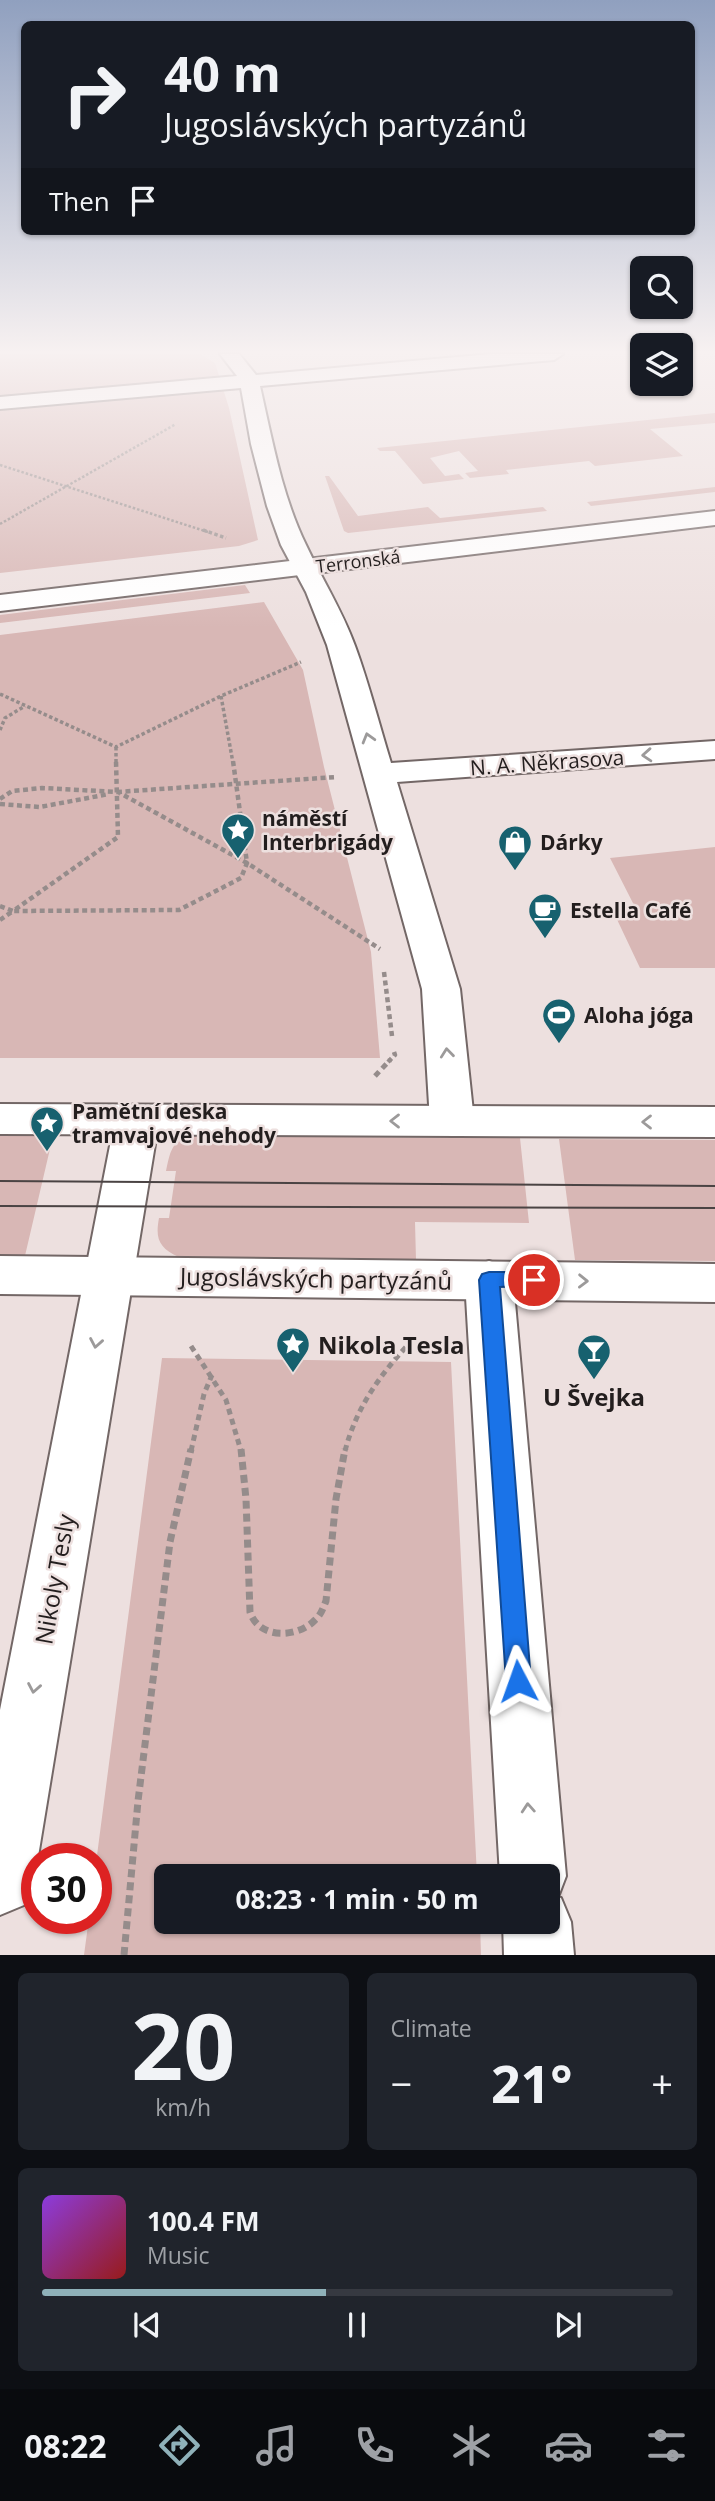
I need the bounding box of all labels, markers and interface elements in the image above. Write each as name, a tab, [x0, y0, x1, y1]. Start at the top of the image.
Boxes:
text: 40 m	[164, 40, 281, 106]
icon: right	[49, 49, 140, 140]
text: Jugoslávských partyzánů	[164, 103, 527, 146]
icon: arrive	[124, 182, 162, 220]
text: Then	[49, 183, 110, 219]
map controls	[630, 256, 693, 396]
button: search	[630, 256, 693, 319]
button: layers	[630, 333, 693, 396]
street label: Terronská	[315, 544, 401, 578]
one-way arrow	[362, 733, 377, 745]
street label: N. A. Někrasova	[469, 743, 625, 781]
one-way arrow	[641, 747, 652, 762]
place label: náměstí Interbrigády	[262, 804, 393, 856]
place icon: náměstí Interbrigády	[219, 811, 257, 860]
shop icon: Dárky	[496, 823, 534, 872]
place label: Dárky	[540, 828, 603, 856]
cafe icon: Estella Café	[526, 891, 564, 940]
place label: Estella Café	[570, 896, 691, 924]
sports icon: Aloha jóga	[540, 996, 578, 1045]
place label: Aloha jóga	[584, 1001, 694, 1029]
one-way arrow	[440, 1048, 455, 1059]
place label: Pamětní deska tramvajové nehody	[72, 1097, 276, 1149]
place icon: Pamětní deska tramvajové nehody	[28, 1104, 66, 1153]
one-way arrow	[389, 1113, 400, 1129]
one-way arrow	[641, 1114, 652, 1130]
pin	[504, 1250, 564, 1310]
street label: Jugoslávských partyzánů	[178, 1259, 452, 1297]
icon: arrive	[515, 1261, 553, 1299]
one-way arrow	[577, 1273, 588, 1288]
place icon: Nikola Tesla	[274, 1325, 312, 1374]
place label: Nikola Tesla	[318, 1328, 464, 1361]
bar icon: U Švejka	[575, 1332, 613, 1381]
one-way arrow	[89, 1337, 104, 1349]
place label: U Švejka	[543, 1380, 645, 1413]
street label: Nikoly Tesly	[26, 1510, 82, 1647]
position arrow	[481, 1644, 555, 1718]
one-way arrow	[28, 1682, 43, 1694]
one-way arrow	[521, 1802, 536, 1813]
speed limit sign: 30	[21, 1843, 112, 1934]
text: 08:23 · 1 min · 50 m	[236, 1881, 478, 1917]
text: 20	[131, 1983, 235, 2107]
text: Climate	[391, 2012, 472, 2044]
text: 21°	[491, 2047, 573, 2118]
text: −	[391, 2057, 412, 2109]
text: +	[651, 2057, 673, 2109]
text: km/h	[155, 2091, 211, 2123]
text: 100.4 FM	[147, 2203, 259, 2239]
text: Music	[147, 2239, 210, 2271]
icon: previous	[128, 2306, 166, 2344]
icon: pause	[338, 2306, 376, 2344]
icon: next	[549, 2306, 587, 2344]
icon: directions	[155, 2421, 204, 2470]
icon: music	[252, 2421, 301, 2470]
icon: phone	[350, 2421, 399, 2470]
icon: climate	[447, 2421, 496, 2470]
icon: car	[544, 2421, 593, 2470]
icon: filters	[642, 2421, 691, 2470]
text: 08:22	[24, 2424, 107, 2467]

